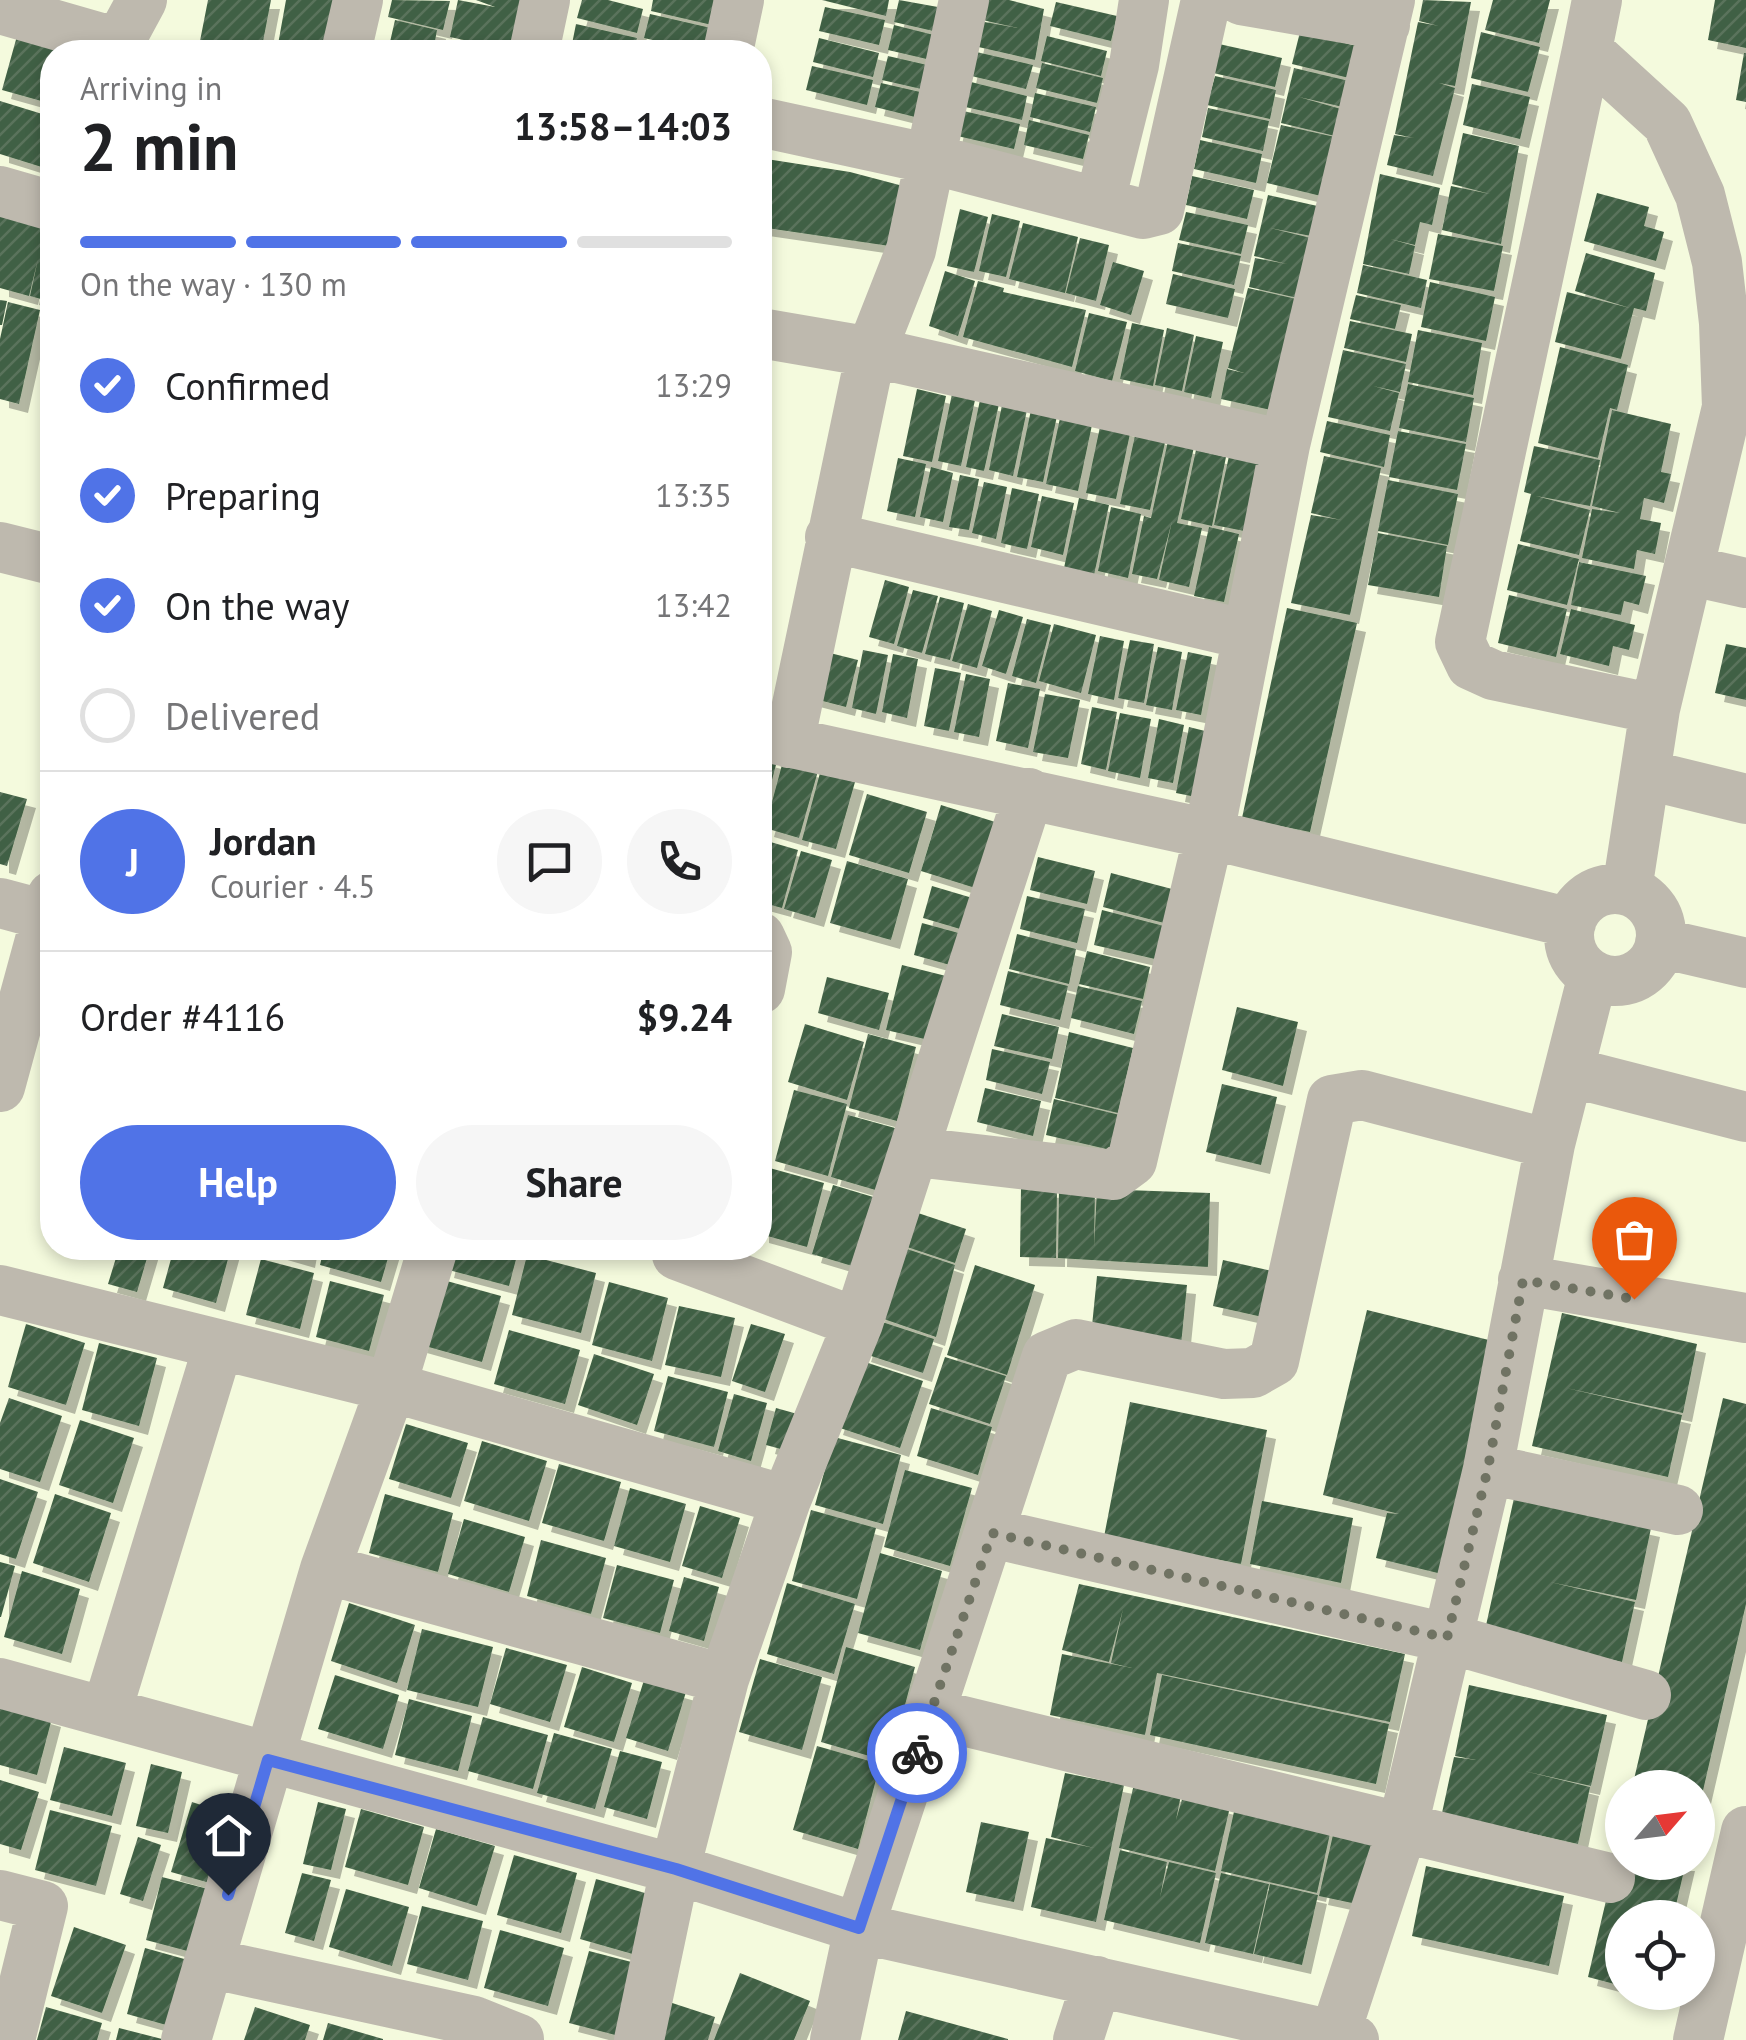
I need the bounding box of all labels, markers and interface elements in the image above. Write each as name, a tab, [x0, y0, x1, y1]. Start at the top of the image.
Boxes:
text: Arriving in	[80, 67, 222, 109]
text: 13:58–14:03	[514, 101, 732, 150]
text: 2 min	[80, 104, 239, 188]
text: On the way · 130 m	[80, 263, 347, 305]
icon: check	[80, 358, 135, 413]
text: Confirmed	[165, 361, 331, 410]
text: 13:29	[655, 364, 732, 406]
icon: check	[80, 468, 135, 523]
text: Preparing	[165, 471, 321, 520]
text: 13:35	[655, 474, 732, 516]
icon: check	[80, 578, 135, 633]
text: On the way	[165, 581, 350, 630]
text: 13:42	[655, 584, 732, 626]
text: Delivered	[165, 691, 320, 740]
button: chat	[497, 809, 602, 914]
button: phone	[627, 809, 732, 914]
text: Jordan	[210, 816, 316, 865]
text: J	[126, 837, 139, 886]
text: Courier · 4.5	[210, 865, 376, 907]
text: Order #4116	[80, 992, 285, 1041]
text: $9.24	[636, 992, 732, 1041]
button: Help	[80, 1125, 396, 1240]
button: Share	[416, 1125, 732, 1240]
pin	[1592, 1197, 1677, 1300]
icon: bag	[1607, 1212, 1662, 1267]
courier	[867, 1703, 967, 1803]
icon: bike	[890, 1726, 945, 1781]
north arrow	[1605, 1770, 1715, 1880]
map controls	[1605, 1770, 1715, 2010]
pin	[186, 1793, 271, 1896]
icon: home	[201, 1808, 256, 1863]
button: locate	[1605, 1900, 1715, 2010]

